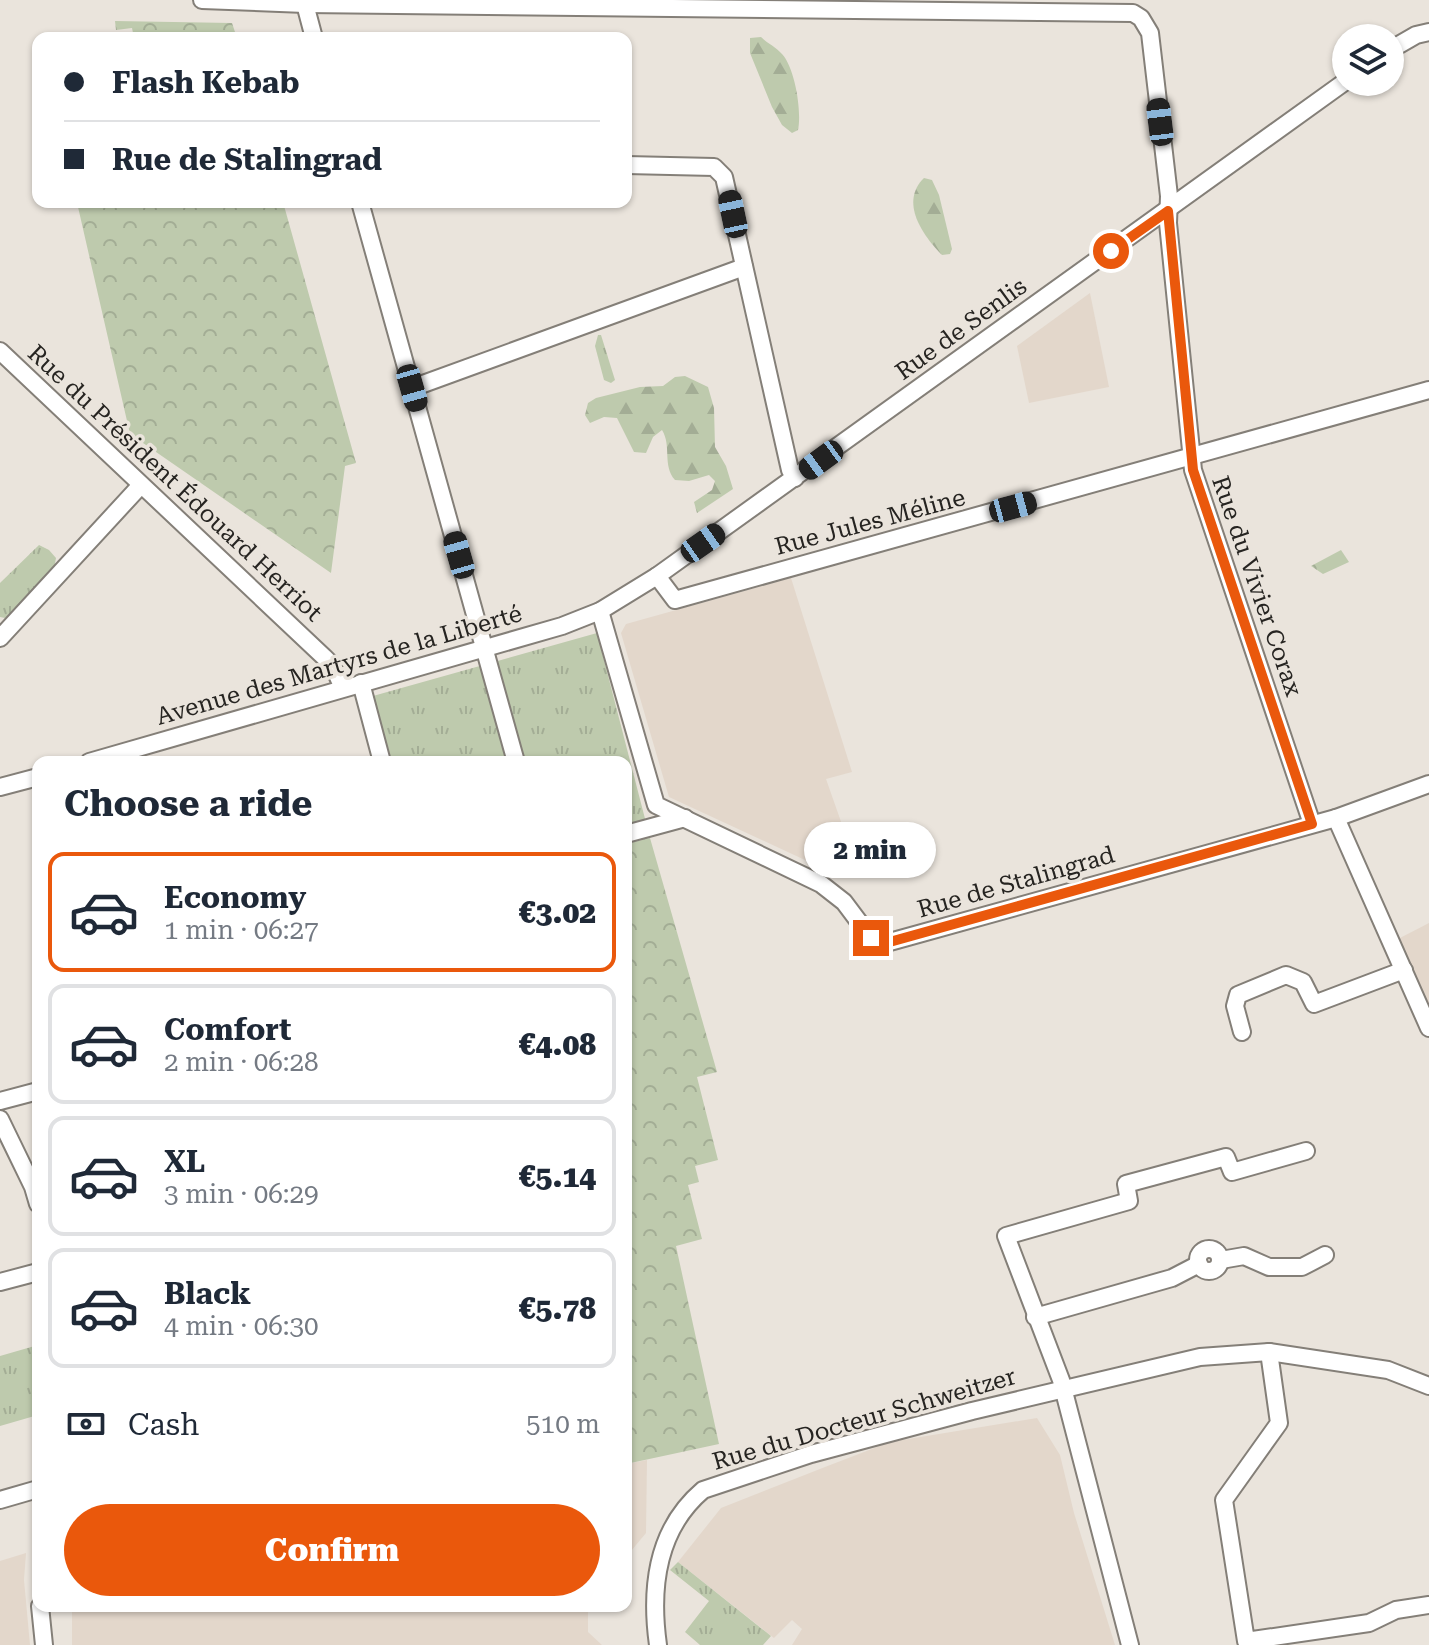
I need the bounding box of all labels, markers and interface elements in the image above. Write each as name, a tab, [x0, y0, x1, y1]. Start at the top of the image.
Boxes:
map controls	[1332, 24, 1404, 96]
button: layers	[1332, 24, 1404, 96]
text: Flash Kebab	[112, 65, 300, 100]
car	[1145, 97, 1175, 147]
text: Rue de Stalingrad	[112, 142, 382, 177]
car	[716, 188, 750, 240]
route start	[1093, 233, 1129, 269]
street label: Rue de Senlis	[890, 272, 1032, 386]
street label: Rue du Président Édouard Herriot	[22, 338, 329, 627]
car	[394, 362, 430, 414]
car	[795, 436, 847, 484]
street label: Rue du Vivier Corax	[1206, 472, 1308, 700]
street label: Rue Jules Méline	[772, 483, 968, 561]
car	[987, 489, 1039, 525]
car	[676, 519, 730, 567]
car	[441, 529, 477, 581]
street label: Avenue des Martyrs de la Liberté	[153, 599, 525, 731]
text: Choose a ride	[64, 783, 312, 825]
callout: 2 min	[805, 822, 937, 878]
text: 2 min	[833, 835, 907, 865]
street label: Rue de Stalingrad	[914, 840, 1118, 924]
icon: car	[68, 876, 140, 948]
text: Economy	[164, 880, 306, 915]
text: €3.02	[519, 895, 596, 930]
text: 1 min · 06:27	[164, 915, 319, 945]
route end	[853, 920, 889, 956]
icon: car	[68, 1008, 140, 1080]
text: Comfort	[164, 1012, 291, 1047]
text: €4.08	[519, 1027, 596, 1062]
text: 2 min · 06:28	[164, 1047, 319, 1077]
icon: car	[68, 1140, 140, 1212]
text: XL	[164, 1144, 205, 1179]
text: €5.14	[519, 1159, 596, 1194]
text: 3 min · 06:29	[164, 1179, 319, 1209]
icon: car	[68, 1272, 140, 1344]
text: Black	[164, 1276, 251, 1311]
text: €5.78	[519, 1291, 596, 1326]
text: 4 min · 06:30	[164, 1311, 319, 1341]
street label: Rue du Docteur Schweitzer	[709, 1362, 1019, 1476]
icon: cash	[64, 1402, 108, 1446]
text: Cash	[128, 1407, 199, 1442]
text: 510 m	[526, 1409, 600, 1439]
button: Confirm	[64, 1504, 600, 1596]

